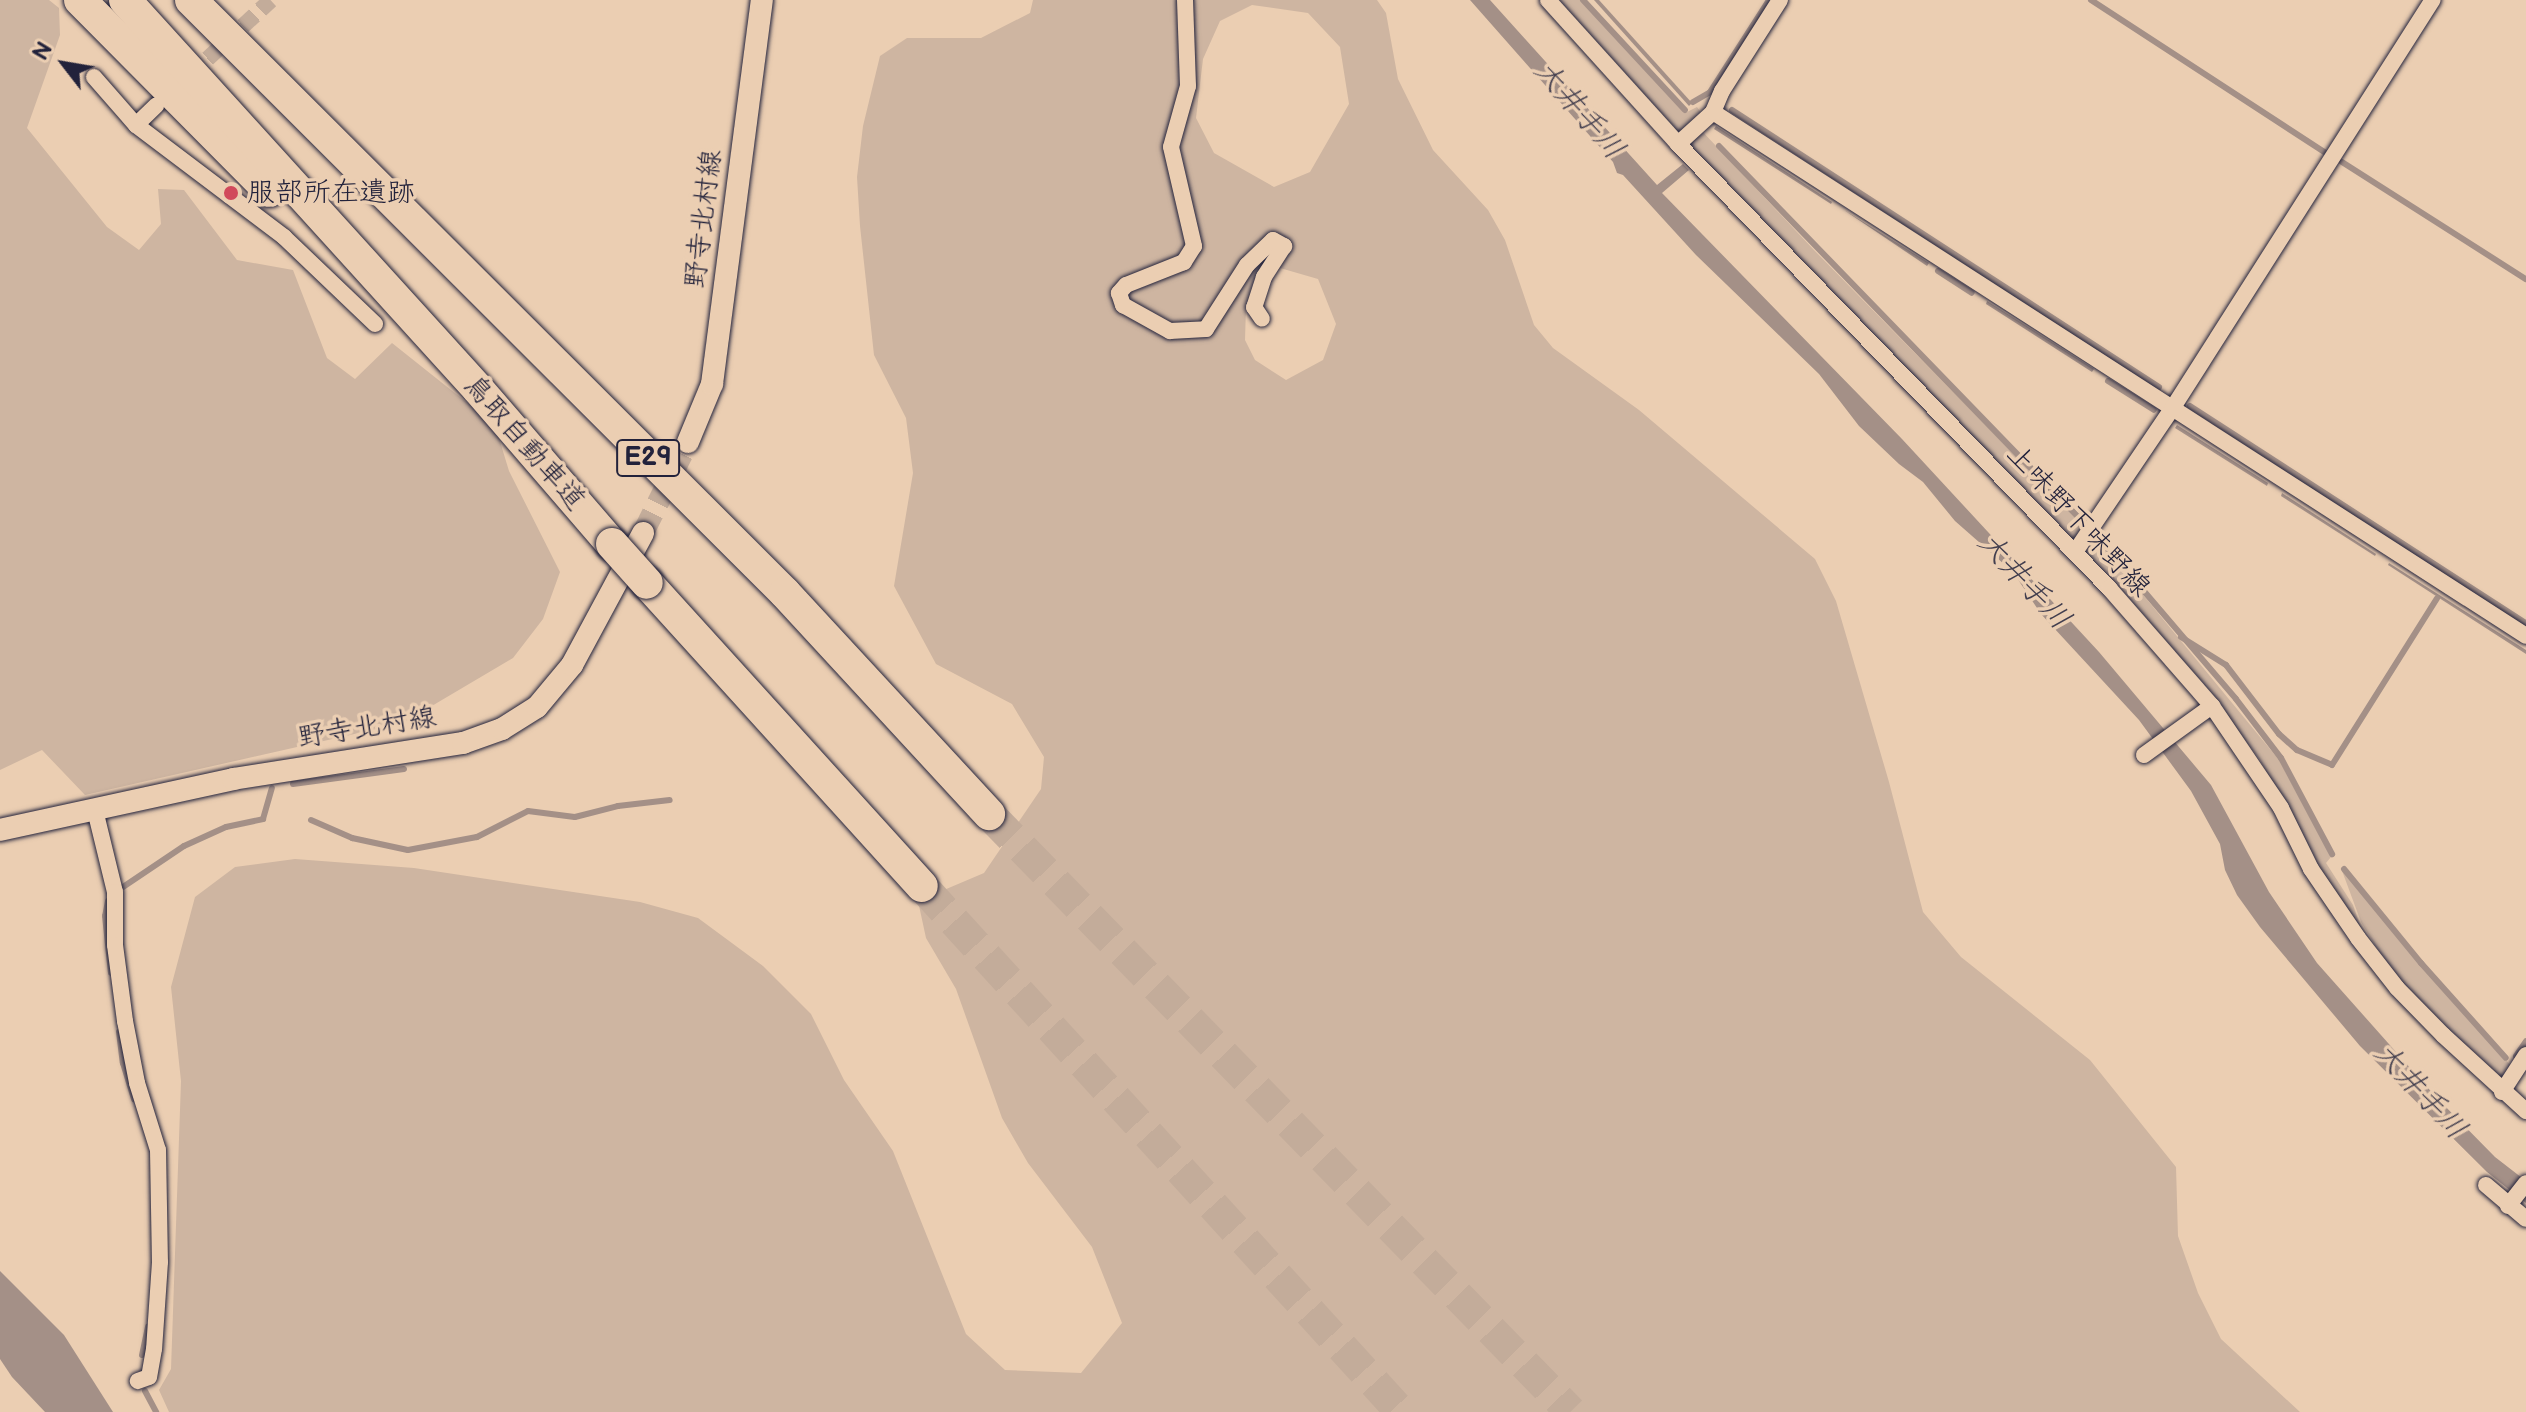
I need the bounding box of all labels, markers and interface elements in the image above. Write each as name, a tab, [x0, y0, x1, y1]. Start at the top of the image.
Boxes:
north arrow	[24, 24, 104, 104]
text: N	[27, 37, 59, 65]
water label: 大井手川	[1526, 53, 1632, 167]
street label: 野寺北村線	[679, 147, 729, 291]
place label: 服部所在遺跡	[247, 176, 415, 210]
marker: 服部所在遺跡	[222, 184, 240, 202]
street label: 鳥取自動車道	[456, 369, 592, 517]
road number: E29	[616, 436, 680, 480]
street label: 上味野下味野線	[1999, 438, 2157, 604]
water label: 大井手川	[1970, 525, 2078, 637]
street label: 野寺北村線	[295, 700, 439, 756]
water label: 大井手川	[2366, 1035, 2474, 1147]

